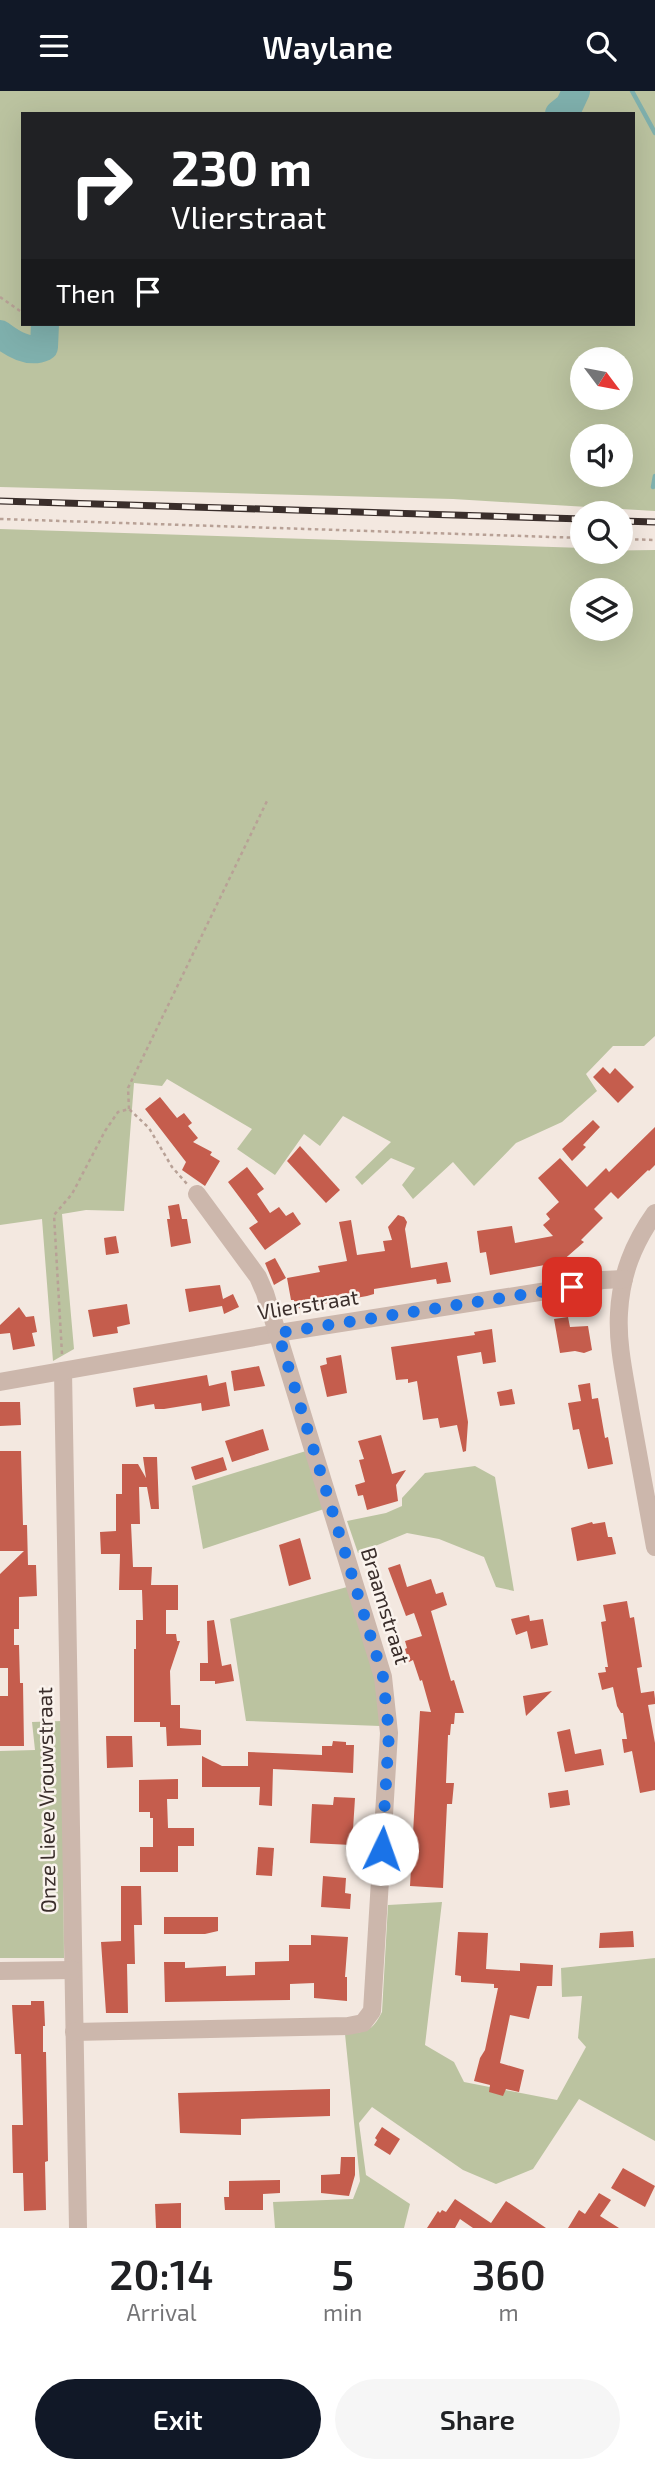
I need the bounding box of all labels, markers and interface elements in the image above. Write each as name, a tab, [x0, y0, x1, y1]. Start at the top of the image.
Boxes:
icon: menu	[35, 27, 73, 65]
text: Waylane	[262, 27, 393, 65]
icon: search	[582, 27, 620, 65]
text: 230 m	[171, 137, 312, 196]
icon: right	[56, 140, 147, 231]
text: Vlierstraat	[171, 197, 327, 235]
icon: arrive	[129, 273, 167, 311]
text: Then	[56, 277, 115, 308]
north arrow	[570, 347, 634, 409]
map controls	[570, 347, 633, 641]
button: sound	[570, 424, 633, 487]
button: search	[570, 501, 633, 564]
button: layers	[570, 578, 633, 641]
pin	[542, 1257, 602, 1317]
icon: arrive	[553, 1268, 591, 1306]
street label: Vlierstraat	[255, 1283, 360, 1324]
street label: Braamstraat	[357, 1544, 416, 1667]
street label: Onze Lieve Vrouwstraat	[31, 1687, 60, 1913]
position arrow	[345, 1812, 419, 1886]
text: 20:14	[109, 2248, 214, 2298]
text: 5	[331, 2248, 354, 2298]
text: 360	[472, 2248, 546, 2298]
text: Arrival	[127, 2298, 197, 2326]
text: min	[323, 2298, 362, 2326]
text: m	[499, 2298, 519, 2326]
button: Exit	[35, 2379, 321, 2459]
button: Share	[335, 2379, 620, 2459]

